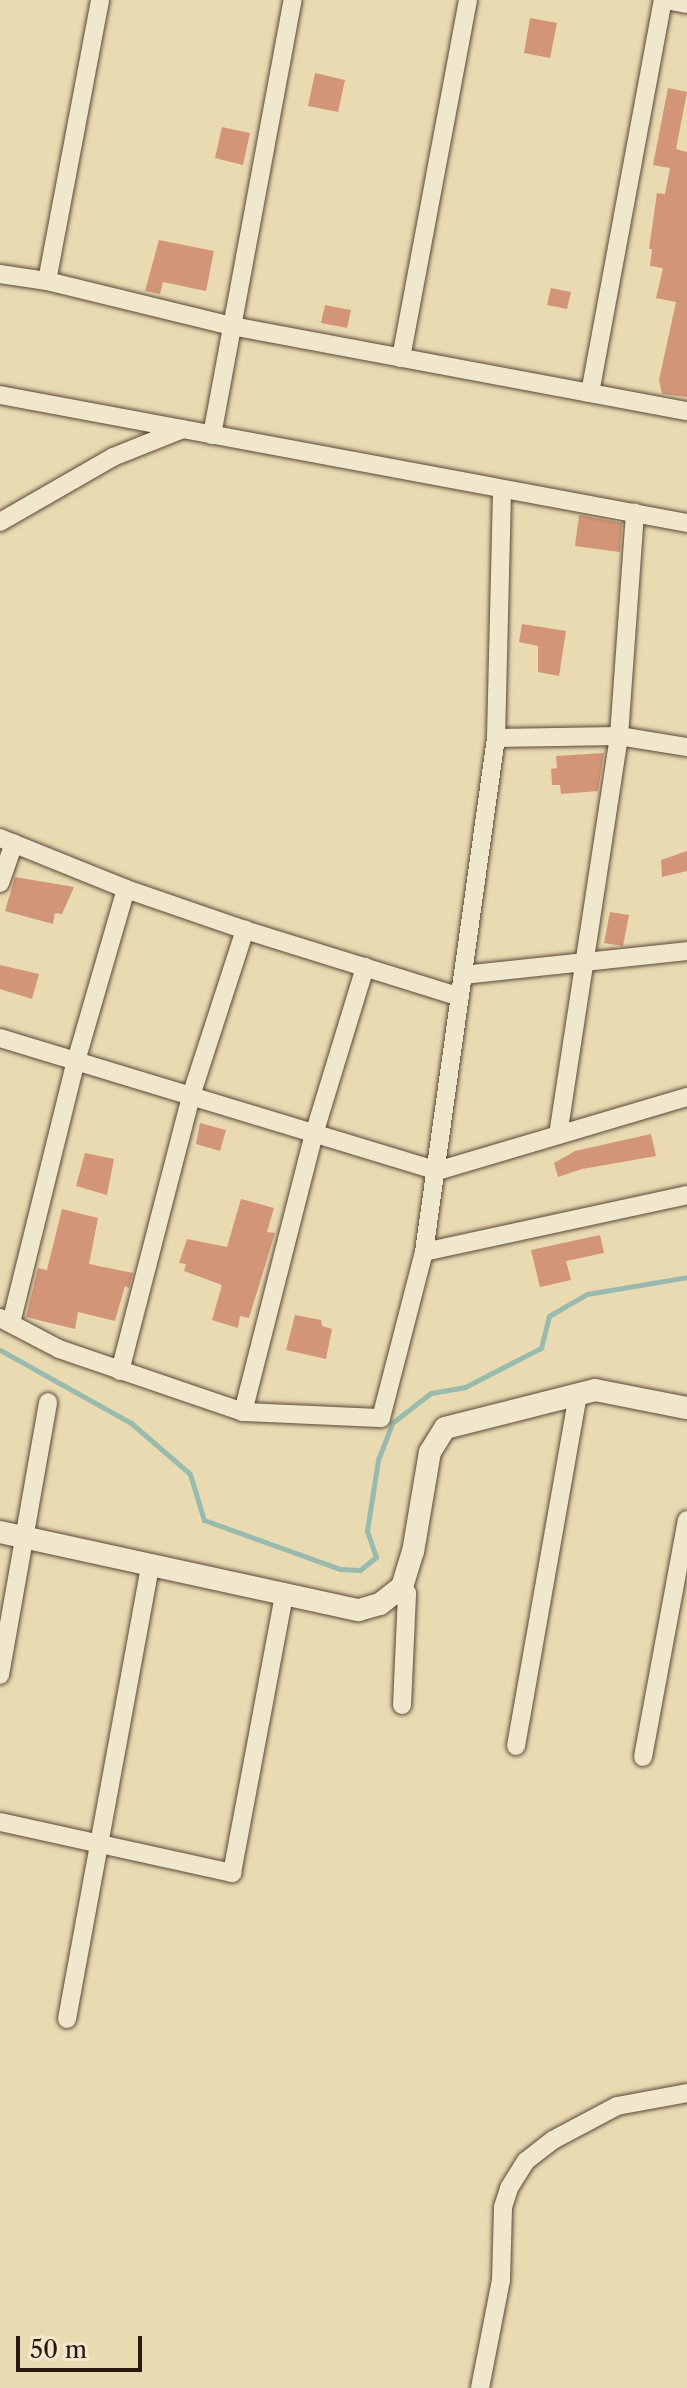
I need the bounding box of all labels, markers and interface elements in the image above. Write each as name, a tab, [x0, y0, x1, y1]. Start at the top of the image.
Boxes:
scale bar	[20, 2320, 146, 2370]
text: 50 m	[30, 2335, 87, 2364]

